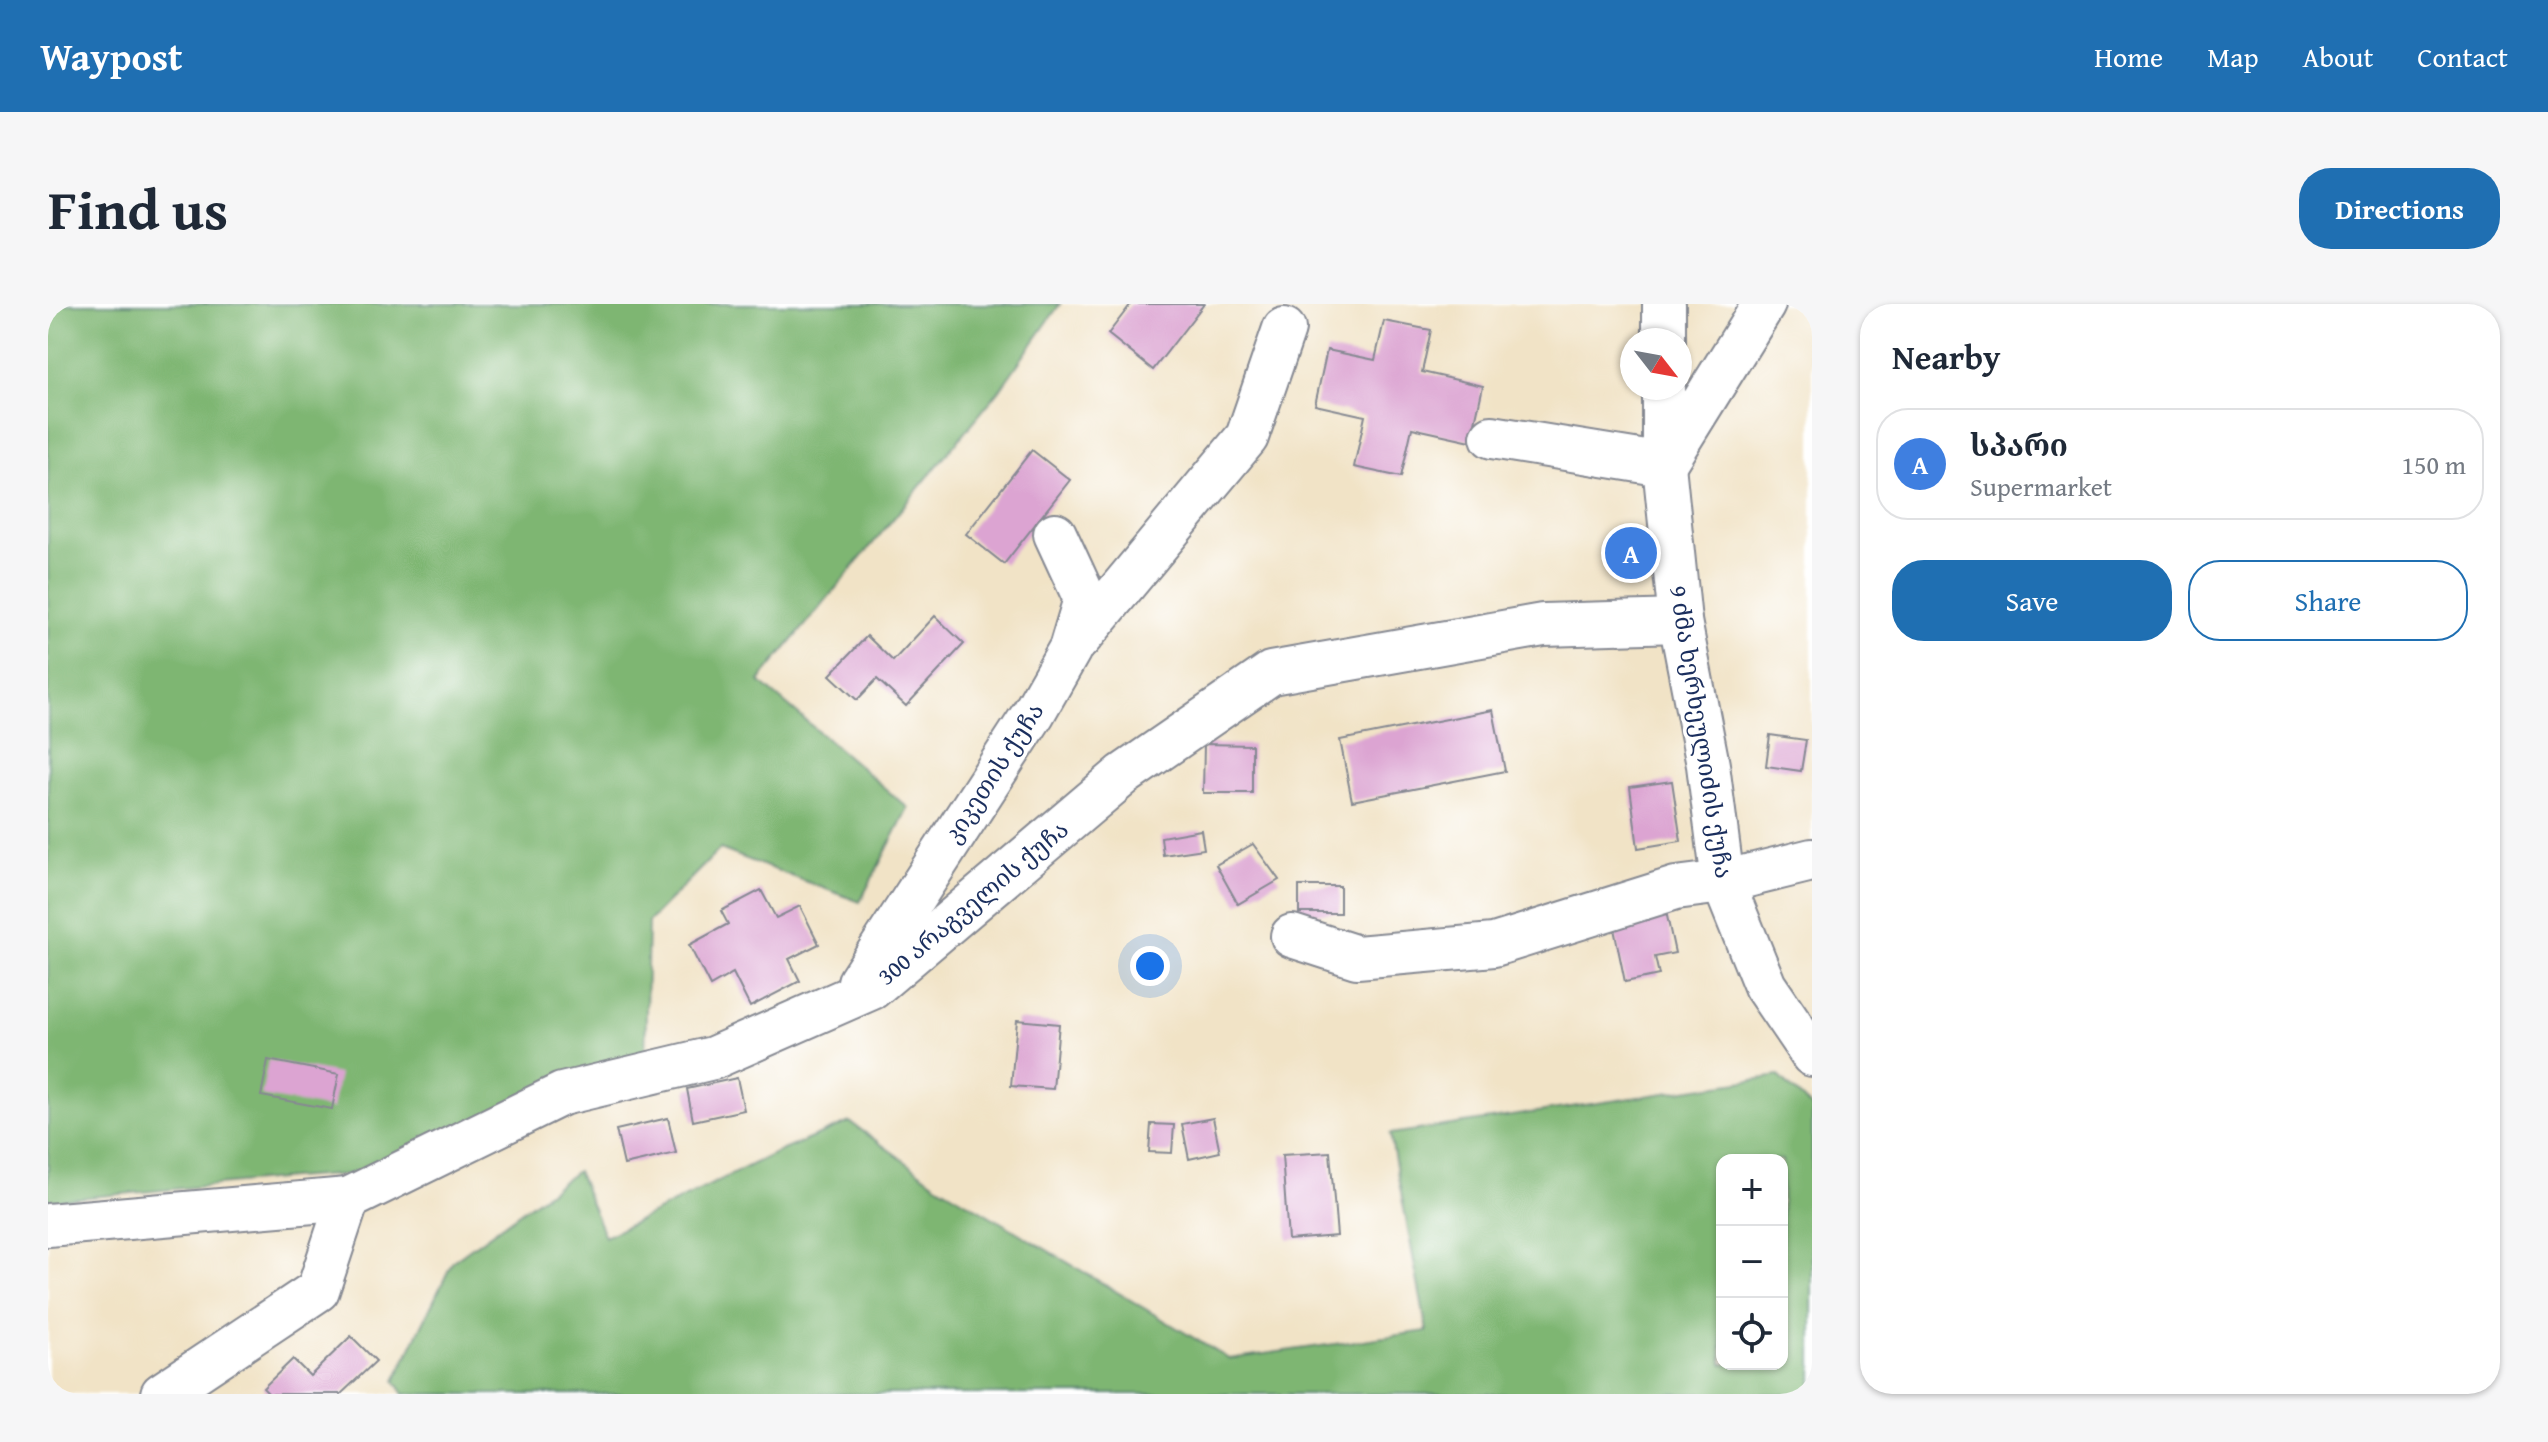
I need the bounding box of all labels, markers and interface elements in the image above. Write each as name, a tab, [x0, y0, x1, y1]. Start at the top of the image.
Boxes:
text: Waypost	[40, 28, 182, 84]
text: Home	[2094, 36, 2163, 77]
text: Map	[2207, 36, 2259, 77]
text: About	[2303, 36, 2373, 77]
text: Contact	[2417, 36, 2508, 77]
text: Find us	[48, 167, 228, 250]
button: Directions	[2299, 168, 2500, 249]
north arrow	[1620, 328, 1692, 400]
text: Nearby	[1892, 332, 2001, 381]
text: სპარი	[1970, 423, 2068, 467]
text: A	[1912, 445, 1928, 484]
text: 150 m	[2401, 445, 2466, 484]
text: Supermarket	[1970, 467, 2112, 506]
pin: A	[1605, 523, 1657, 583]
button: Save	[1892, 560, 2172, 641]
button: Share	[2188, 560, 2468, 641]
street label: 9 ძმა ხერხეულიძის ქუჩა	[1661, 583, 1742, 881]
street label: კიკეთის ქუჩა	[935, 696, 1052, 850]
street label: 300 არაგველის ქუჩა	[869, 812, 1076, 993]
your location	[1130, 946, 1170, 986]
map controls	[1716, 1154, 1788, 1370]
button: +	[1716, 1154, 1788, 1226]
button: −	[1716, 1226, 1788, 1298]
button: locate	[1716, 1298, 1788, 1370]

